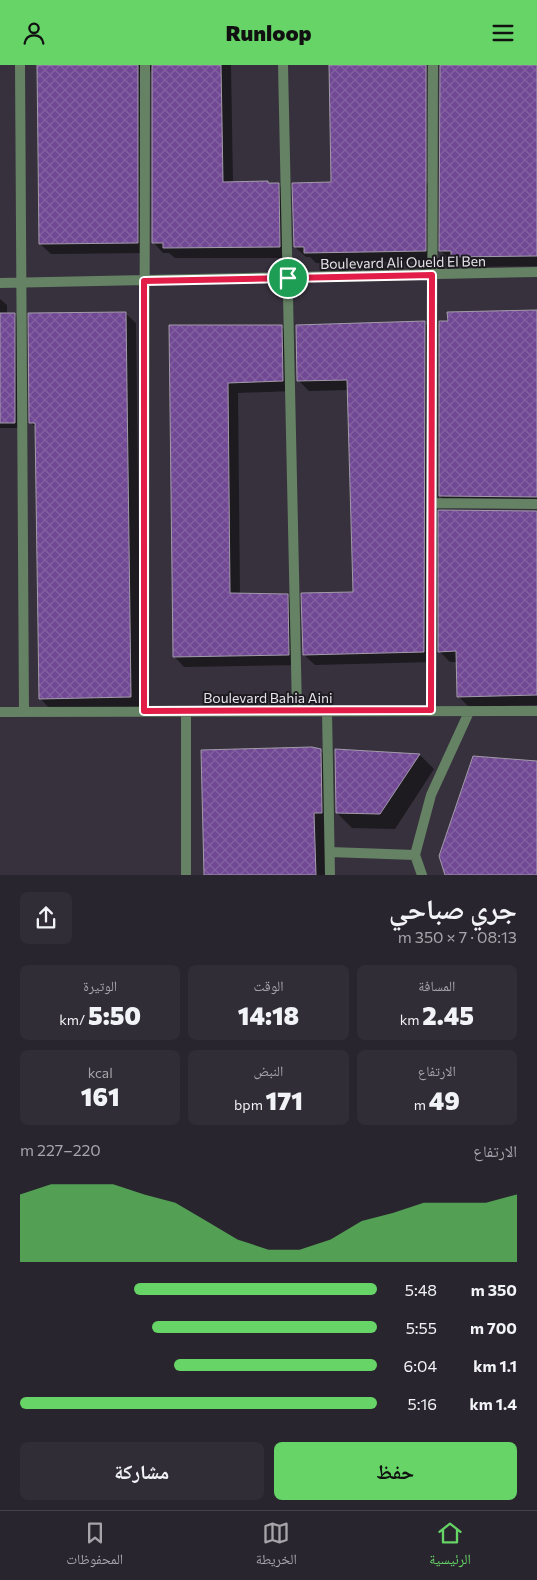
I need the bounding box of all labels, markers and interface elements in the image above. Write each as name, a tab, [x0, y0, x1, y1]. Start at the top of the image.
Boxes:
icon: person	[20, 19, 48, 47]
text: Runloop	[225, 19, 312, 46]
icon: menu	[489, 19, 517, 47]
street label: Boulevard Ali Oueld El Ben	[320, 252, 486, 272]
pin	[267, 257, 309, 299]
icon: arrive	[274, 264, 302, 292]
street label: Boulevard Bahia Aini	[203, 689, 333, 706]
text: جري صباحي	[389, 891, 517, 925]
button: share	[20, 892, 72, 944]
text: 08:13 · 7 × 350 m	[398, 927, 517, 946]
text: الوتيرة	[83, 977, 117, 994]
text: الوقت	[253, 977, 284, 994]
text: المسافة	[418, 977, 455, 994]
text: 5:50	[88, 1000, 141, 1030]
text: 14:18	[238, 1000, 299, 1030]
text: 2.45	[422, 1000, 474, 1030]
text: /km	[59, 1011, 88, 1028]
text: km	[400, 1011, 422, 1028]
text: النبض	[254, 1062, 283, 1079]
text: الارتفاع	[418, 1062, 456, 1079]
text: kcal	[88, 1064, 113, 1081]
text: 161	[81, 1081, 120, 1111]
text: 171	[266, 1085, 303, 1115]
text: 49	[429, 1085, 460, 1115]
text: bpm	[234, 1096, 266, 1113]
text: m	[414, 1096, 429, 1113]
text: 220–227 m	[20, 1140, 101, 1159]
text: الارتفاع	[473, 1141, 517, 1160]
text: 5:48	[405, 1280, 437, 1299]
text: 350 m	[471, 1280, 517, 1299]
text: 5:55	[406, 1318, 437, 1337]
text: 700 m	[470, 1318, 517, 1337]
text: 6:04	[403, 1356, 437, 1375]
text: 1.1 km	[473, 1356, 517, 1375]
text: 5:16	[407, 1394, 437, 1413]
text: 1.4 km	[470, 1394, 517, 1413]
button: مشاركة	[20, 1442, 264, 1500]
button: حفظ	[274, 1442, 517, 1500]
tab: المحفوظات	[66, 1519, 123, 1573]
tab: الخريطة	[256, 1519, 297, 1573]
tab: الرئيسية	[429, 1519, 471, 1573]

